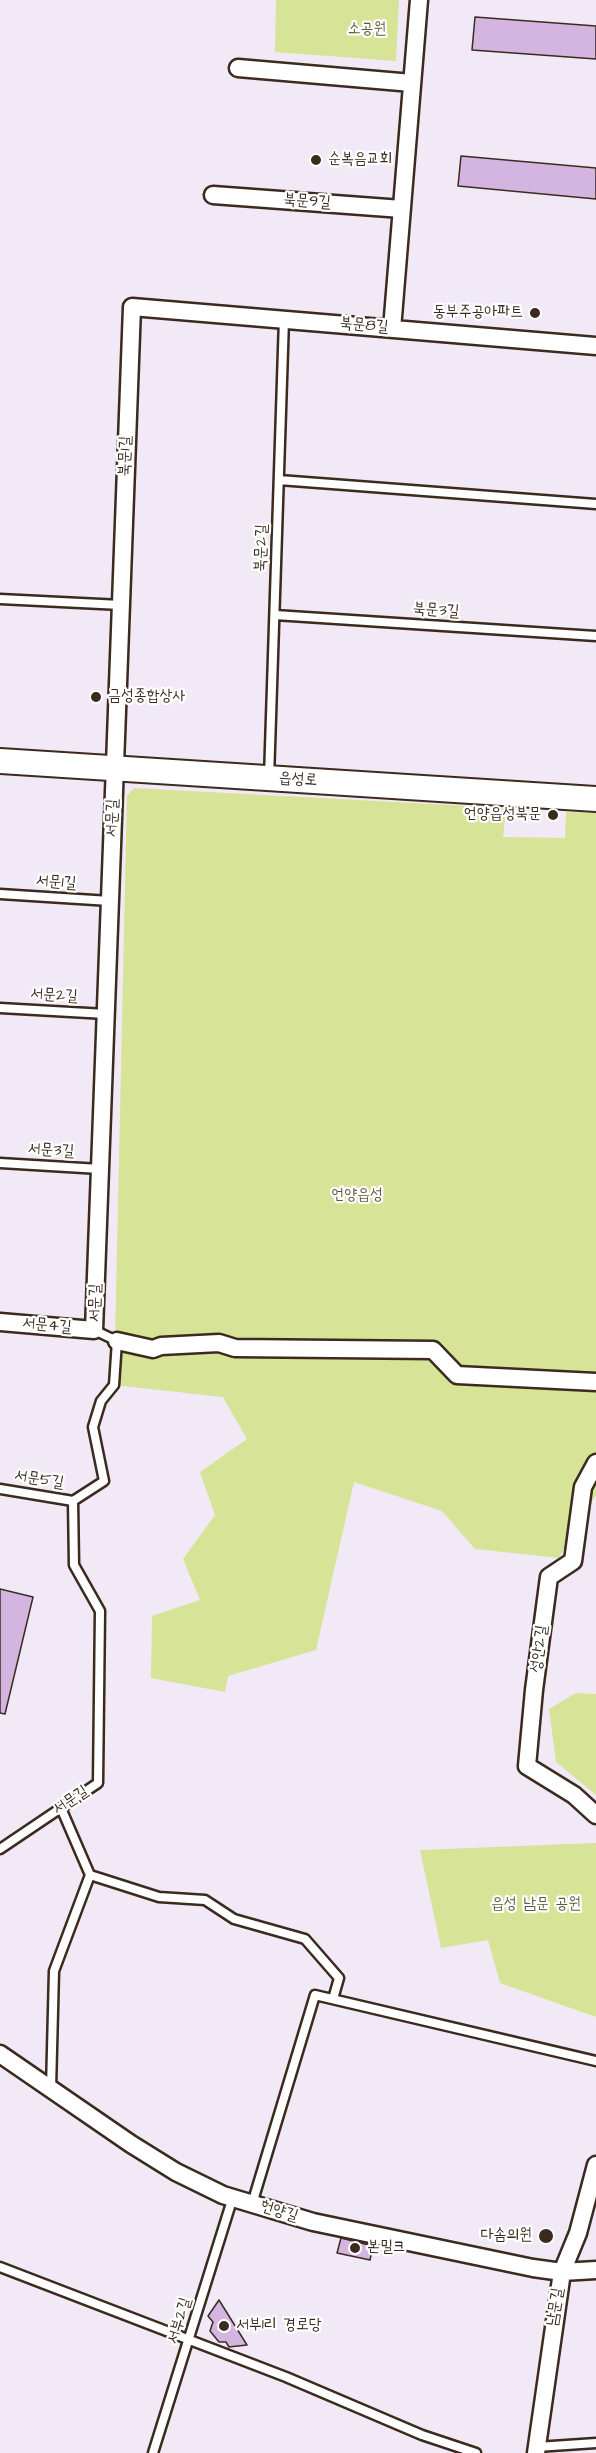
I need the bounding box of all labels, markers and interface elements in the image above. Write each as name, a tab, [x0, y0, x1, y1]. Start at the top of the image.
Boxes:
park label: 소공원	[348, 20, 386, 40]
place label: 순복음교회	[328, 150, 392, 170]
marker: 순복음교회	[309, 153, 323, 167]
street label: 북문9길	[283, 191, 331, 213]
place label: 동부주공아파트	[433, 303, 523, 323]
marker: 동부주공아파트	[528, 306, 542, 320]
street label: 북문8길	[339, 314, 389, 338]
street label: 북문1길	[116, 435, 136, 477]
street label: 북문2길	[252, 524, 272, 572]
street label: 북문3길	[412, 600, 460, 622]
place label: 금성종합상사	[108, 687, 185, 707]
marker: 금성종합상사	[89, 690, 103, 704]
street label: 읍성로	[278, 769, 318, 791]
street label: 서문길	[103, 798, 123, 838]
place label: 언양읍성북문	[464, 805, 541, 825]
marker: 언양읍성북문	[546, 808, 560, 822]
street label: 서문1길	[35, 872, 77, 894]
street label: 서문2길	[30, 985, 78, 1007]
street label: 서문3길	[27, 1140, 75, 1162]
park label: 언양읍성	[331, 1186, 383, 1206]
street label: 서문길	[86, 1284, 106, 1322]
street label: 서문4길	[21, 1314, 73, 1338]
street label: 서문5길	[13, 1467, 65, 1493]
street label: 성안2길	[527, 1624, 553, 1674]
street label: 서문길	[50, 1782, 92, 1820]
park label: 읍성 남문 공원	[491, 1895, 581, 1915]
street label: 헌양길	[258, 2197, 300, 2227]
place label: 다솜의원	[481, 2226, 532, 2246]
marker: 다솜의원	[537, 2227, 555, 2245]
place label: 본밀크	[367, 2238, 406, 2258]
marker: 본밀크	[348, 2241, 362, 2255]
street label: 남문길	[543, 2286, 569, 2328]
street label: 서부2길	[164, 2295, 196, 2347]
place label: 서부1리 경로당	[236, 2316, 322, 2336]
marker: 서부1리 경로당	[217, 2319, 231, 2333]

